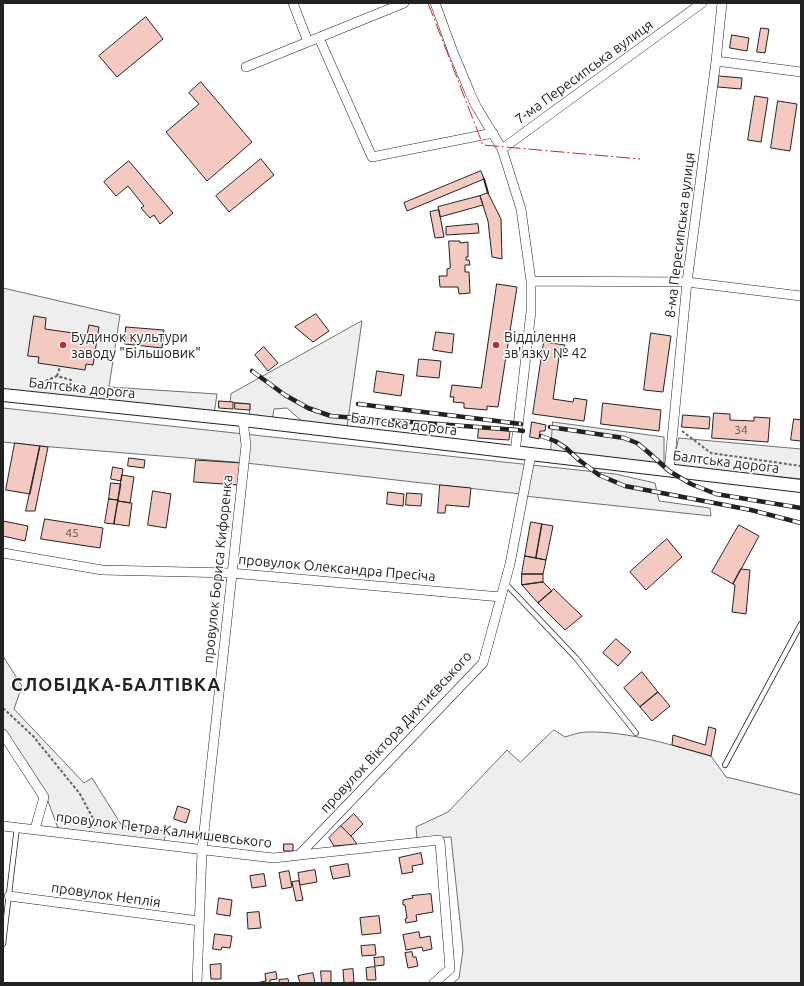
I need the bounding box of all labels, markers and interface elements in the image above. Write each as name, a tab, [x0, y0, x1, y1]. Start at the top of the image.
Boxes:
street label: 7-ма Пересипська вулиця	[512, 16, 656, 128]
street label: 8-ма Пересипська вулиця	[662, 151, 698, 319]
place label: Будинок культури заводу "Більшовик"	[71, 329, 201, 362]
place label: Відділення зв'язку № 42	[504, 329, 587, 362]
marker: Будинок культури заводу "Більшовик"	[58, 340, 68, 350]
marker: Відділення зв'язку № 42	[491, 340, 501, 350]
street label: Балтська дорога	[28, 374, 136, 402]
street label: Балтська дорога	[350, 409, 458, 439]
house number: 34	[734, 423, 748, 437]
street label: Балтська дорога	[672, 447, 780, 477]
street label: провулок Бориса Кифоренка	[200, 474, 236, 664]
house number: 45	[65, 526, 79, 540]
street label: провулок Олександра Пресіча	[238, 551, 436, 585]
street label: провулок Віктора Дихтиєвського	[317, 648, 475, 816]
district label: СЛОБІДКА-БАЛТІВКА	[11, 674, 221, 696]
street label: провулок Петра Калнишевського	[55, 808, 273, 852]
street label: провулок Неплія	[50, 879, 162, 911]

